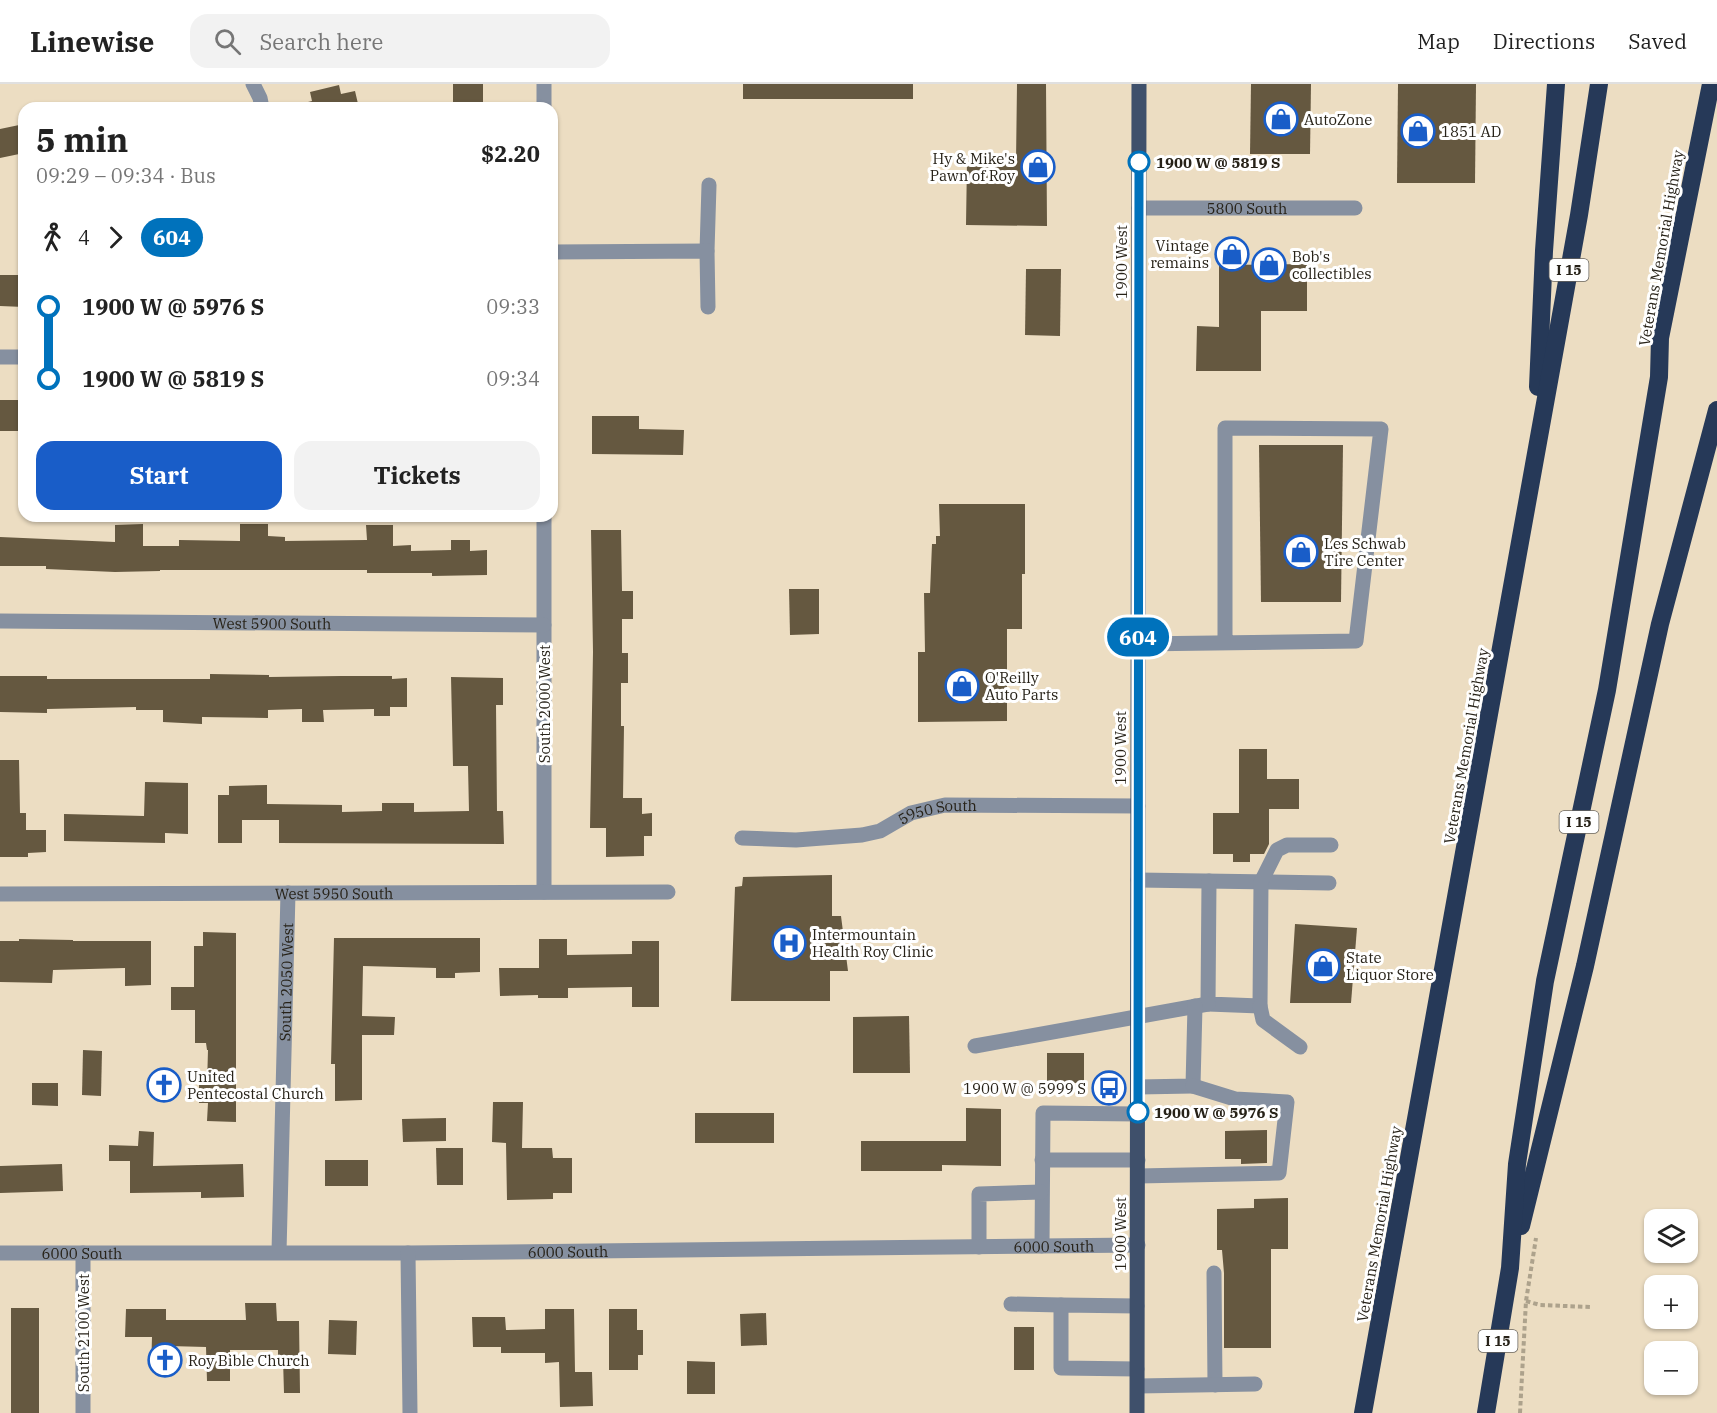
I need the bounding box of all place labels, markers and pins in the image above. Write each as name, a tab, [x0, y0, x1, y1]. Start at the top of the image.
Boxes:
shop icon: AutoZone	[1263, 101, 1299, 137]
place label: AutoZone	[1304, 110, 1372, 129]
shop icon: 1851 AD	[1400, 113, 1436, 149]
place label: 1851 AD	[1441, 122, 1501, 141]
place label: Hy & Mike's Pawn of Roy	[930, 149, 1015, 185]
shop icon: Hy & Mike's Pawn of Roy	[1020, 149, 1056, 185]
marker: 1900 W @ 5819 S	[1128, 151, 1150, 173]
place label: 1900 W @ 5819 S	[1156, 153, 1280, 172]
place label: Vintage remains	[1150, 236, 1209, 272]
shop icon: Vintage remains	[1214, 236, 1250, 272]
shop icon: Bob's collectibles	[1251, 247, 1287, 283]
place label: Bob's collectibles	[1292, 247, 1372, 283]
shop icon: Les Schwab Tire Center	[1283, 534, 1319, 570]
place label: Les Schwab Tire Center	[1324, 534, 1406, 570]
shop icon: O'Reilly Auto Parts	[944, 668, 980, 704]
place label: O'Reilly Auto Parts	[985, 668, 1058, 704]
hospital icon: Intermountain Health Roy Clinic	[771, 925, 807, 961]
place label: Intermountain Health Roy Clinic	[812, 925, 934, 961]
shop icon: State Liquor Store	[1305, 948, 1341, 984]
place label: State Liquor Store	[1346, 948, 1434, 984]
church icon: United Pentecostal Church	[146, 1067, 182, 1103]
place label: United Pentecostal Church	[187, 1067, 324, 1103]
bus stop icon: 1900 W @ 5999 S	[1091, 1070, 1127, 1106]
place label: 1900 W @ 5999 S	[963, 1079, 1086, 1098]
marker: 1900 W @ 5976 S	[1127, 1101, 1149, 1123]
place label: 1900 W @ 5976 S	[1154, 1103, 1278, 1122]
church icon: Roy Bible Church	[147, 1342, 183, 1378]
place label: Roy Bible Church	[188, 1351, 310, 1370]

